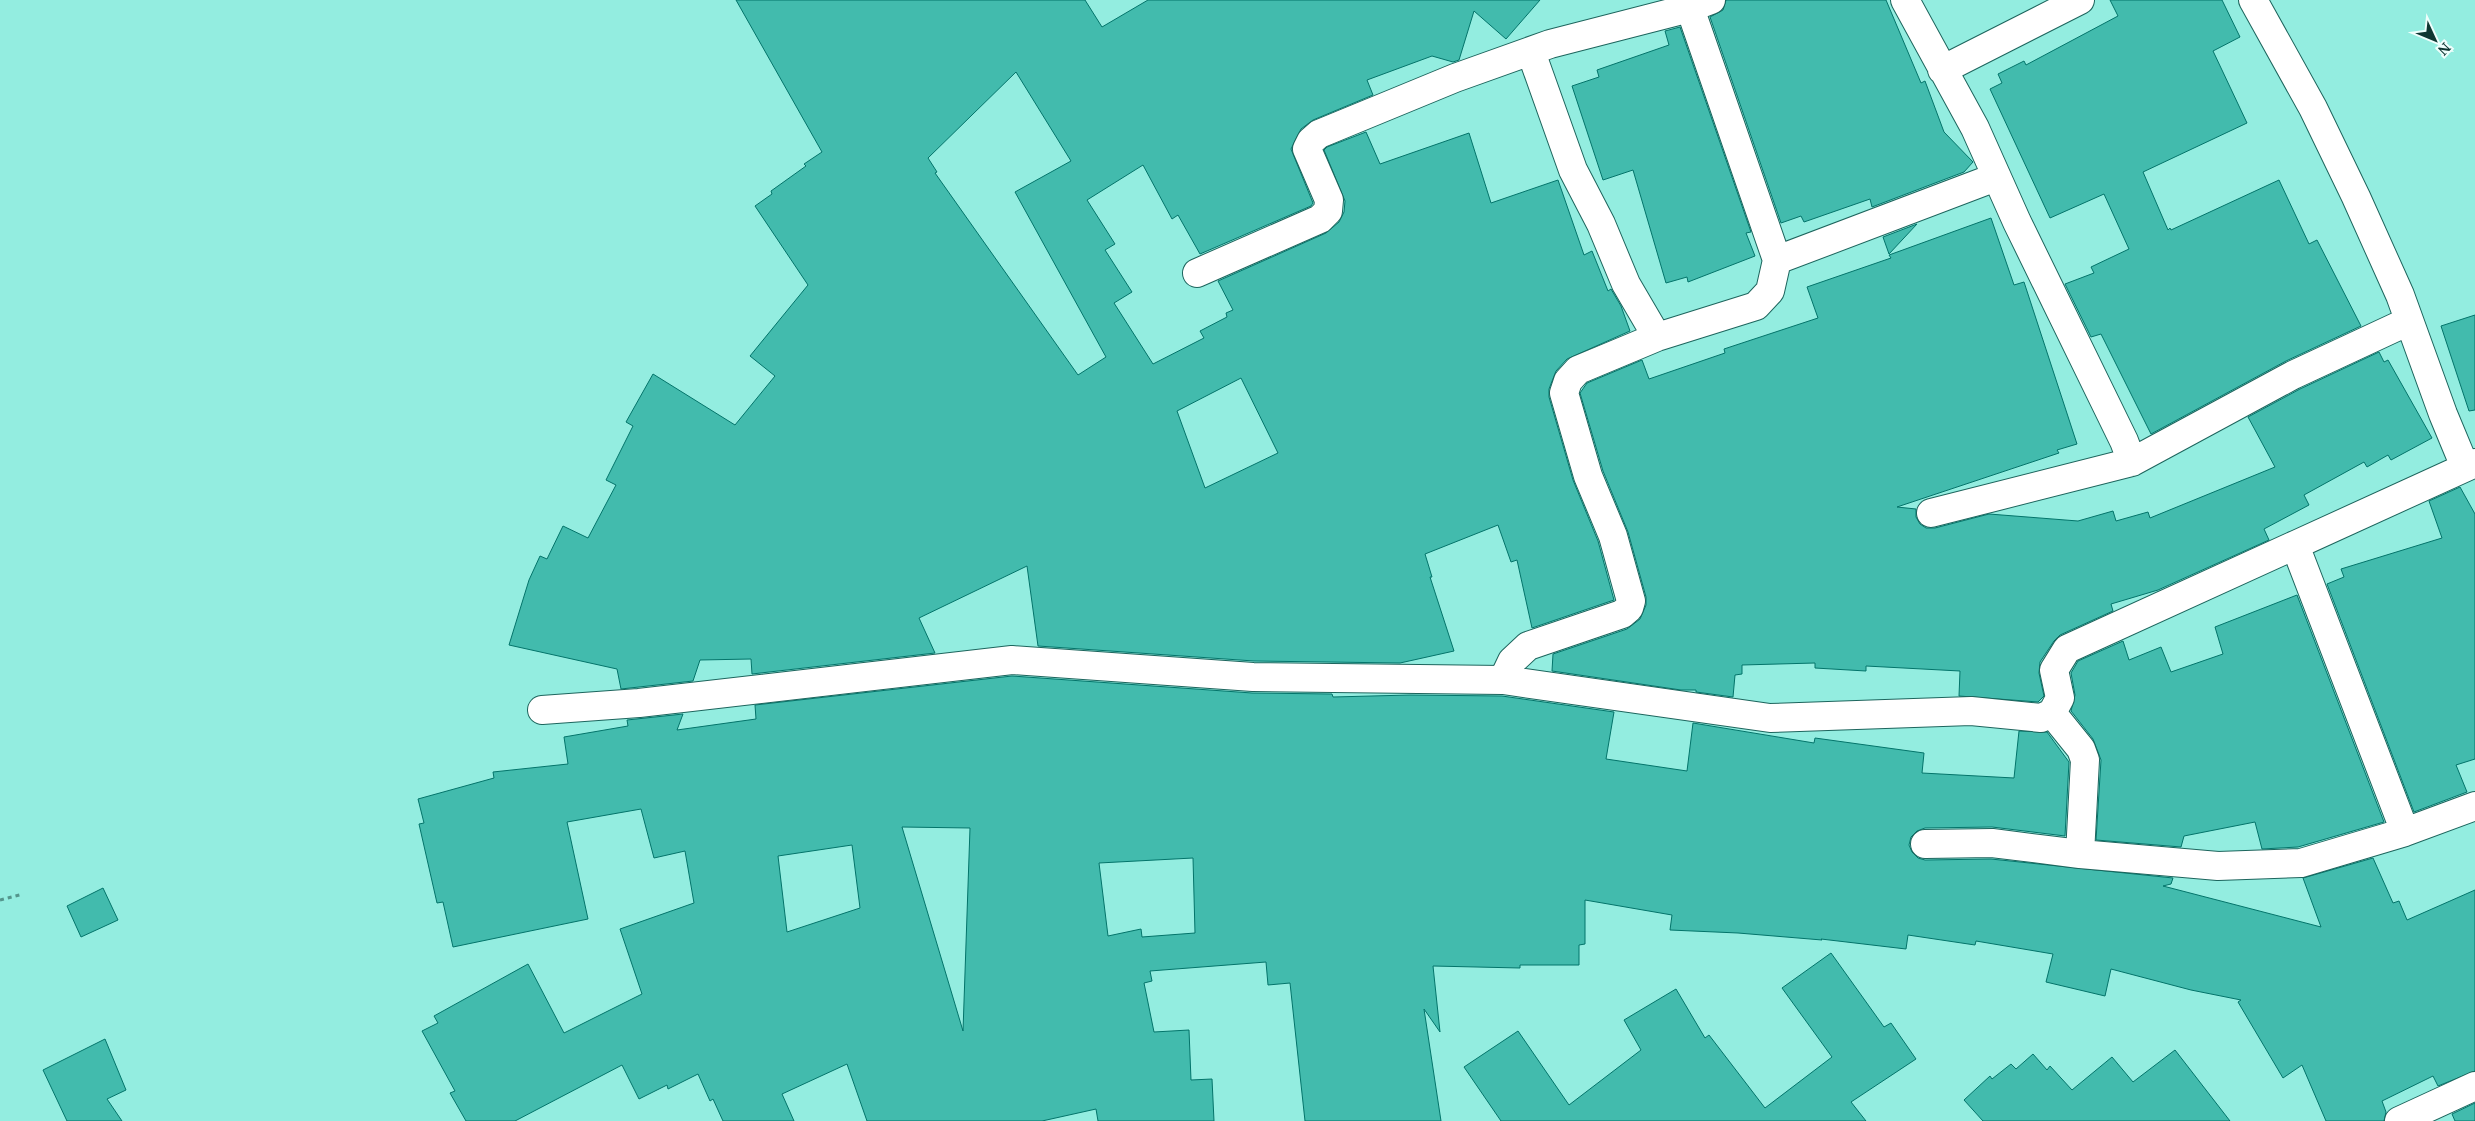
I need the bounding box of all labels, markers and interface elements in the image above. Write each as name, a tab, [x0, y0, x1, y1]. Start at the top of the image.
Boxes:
north arrow	[2410, 15, 2460, 65]
text: N	[2434, 39, 2455, 60]

